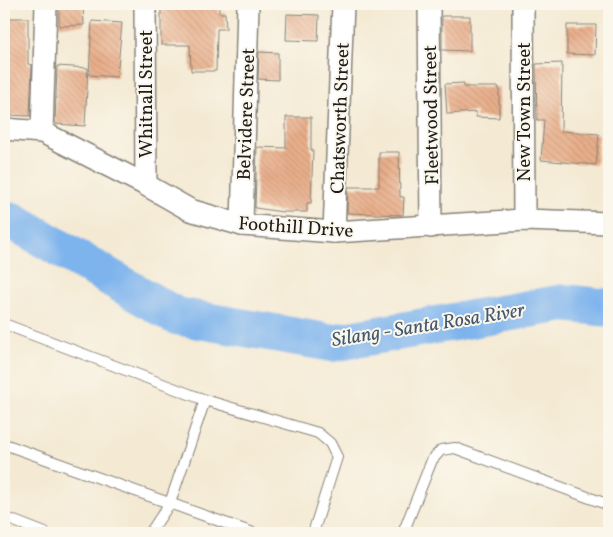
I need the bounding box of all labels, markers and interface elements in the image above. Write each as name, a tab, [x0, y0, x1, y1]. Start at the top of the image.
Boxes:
street label: Whitnall Street	[134, 30, 160, 158]
street label: Chatsworth Street	[325, 42, 357, 194]
street label: New Town Street	[512, 42, 538, 182]
street label: Fleetwood Street	[418, 44, 446, 185]
street label: Belvidere Street	[232, 47, 262, 181]
street label: Foothill Drive	[237, 211, 354, 245]
water label: Silang - Santa Rosa River	[330, 297, 527, 355]

